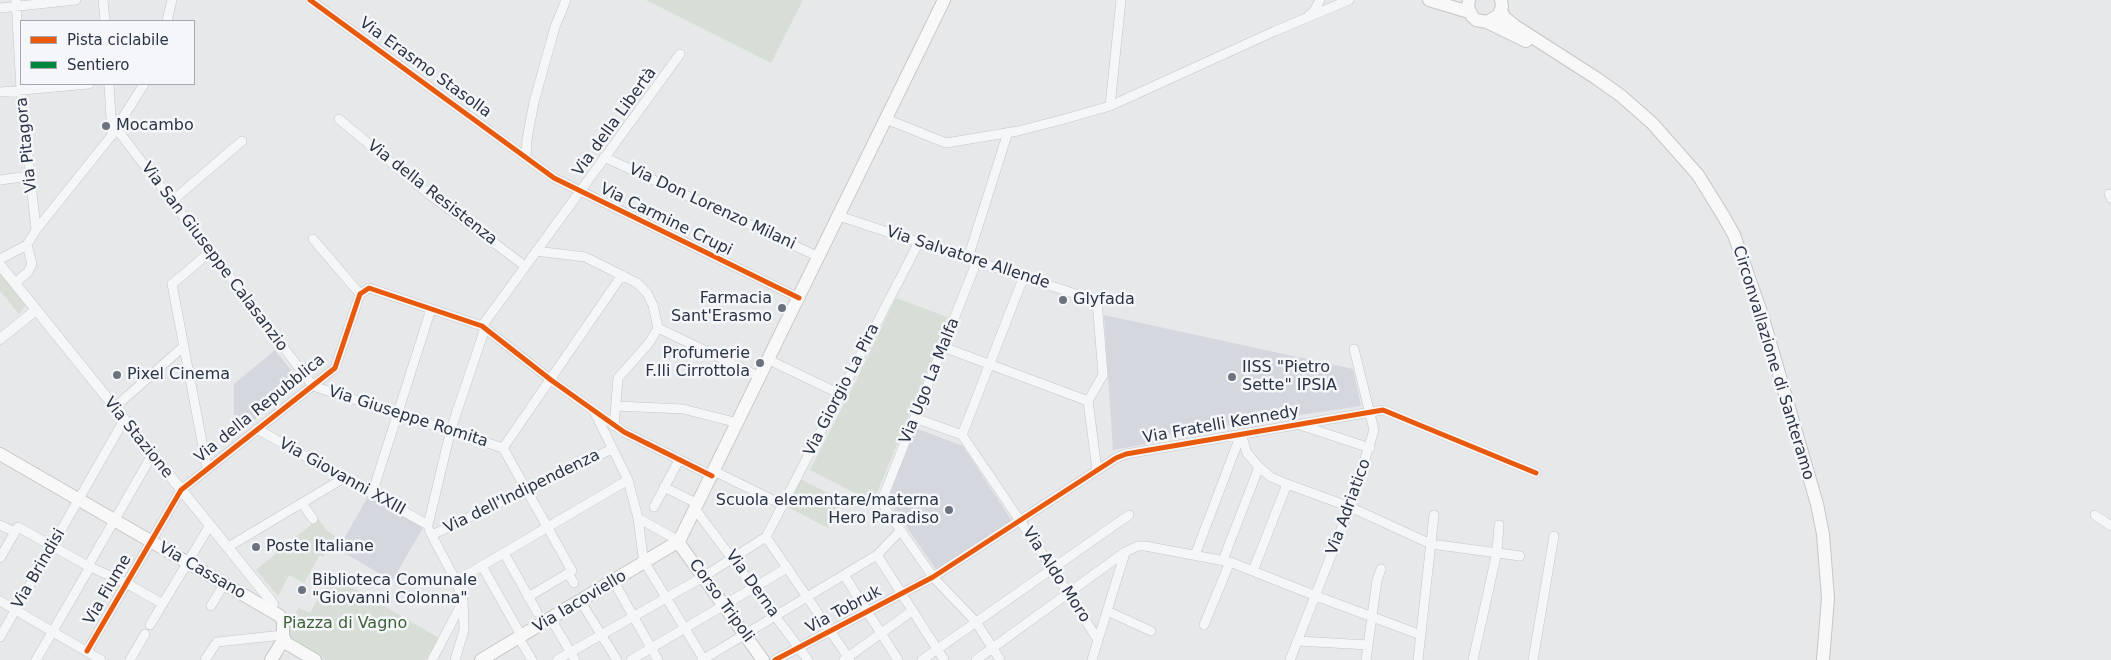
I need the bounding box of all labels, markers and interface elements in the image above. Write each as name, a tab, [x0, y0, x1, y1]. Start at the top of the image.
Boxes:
street label: Via Erasmo Stasolla	[355, 14, 495, 122]
legend	[20, 20, 195, 85]
text: Pista ciclabile	[67, 31, 169, 49]
text: Sentiero	[67, 56, 130, 74]
street label: Via della Libertà	[569, 64, 661, 180]
street label: Via Pitagora	[12, 96, 42, 194]
place label: Mocambo	[116, 116, 194, 136]
marker: Mocambo	[100, 120, 112, 132]
street label: Via della Resistenza	[363, 136, 501, 250]
street label: Via San Giuseppe Calasanzio	[137, 159, 291, 355]
street label: Via Don Lorenzo Milani	[625, 160, 799, 254]
street label: Via Carmine Crupi	[597, 180, 735, 260]
street label: Via Salvatore Allende	[884, 223, 1052, 293]
street label: Circonvallazione di Santeramo	[1728, 244, 1818, 482]
place label: Farmacia Sant'Erasmo	[671, 289, 772, 327]
place label: Glyfada	[1073, 290, 1135, 310]
marker: Glyfada	[1057, 294, 1069, 306]
marker: Farmacia Sant'Erasmo	[776, 302, 788, 314]
street label: Via Ugo La Malfa	[896, 315, 964, 447]
street label: Via Giorgio La Pira	[800, 320, 884, 460]
place label: Profumerie F.lli Cirrottola	[645, 344, 750, 382]
street label: Via della Repubblica	[191, 351, 329, 467]
marker: Profumerie F.lli Cirrottola	[754, 357, 766, 369]
place label: IISS "Pietro Sette" IPSIA	[1242, 358, 1337, 396]
place label: Pixel Cinema	[127, 365, 230, 385]
marker: Pixel Cinema	[111, 369, 123, 381]
marker: IISS "Pietro Sette" IPSIA	[1226, 371, 1238, 383]
street label: Via Giuseppe Romita	[326, 382, 490, 452]
street label: Via Stazione	[99, 394, 177, 482]
street label: Via Fratelli Kennedy	[1141, 402, 1301, 448]
street label: Via Giovanni XXIII	[275, 434, 409, 520]
street label: Via dell'Indipendenza	[441, 446, 603, 538]
street label: Via Adriatico	[1323, 456, 1375, 558]
place label: Scuola elementare/materna Hero Paradiso	[716, 491, 939, 529]
marker: Scuola elementare/materna Hero Paradiso	[943, 504, 955, 516]
street label: Via Aldo Moro	[1018, 524, 1094, 626]
street label: Via Brindisi	[8, 525, 70, 613]
place label: Poste Italiane	[266, 537, 374, 557]
street label: Via Cassano	[155, 538, 249, 604]
marker: Poste Italiane	[250, 541, 262, 553]
street label: Via Derna	[721, 547, 783, 621]
street label: Via Fiume	[80, 551, 136, 629]
street label: Corso Tripoli	[684, 556, 758, 646]
street label: Via Iacoviello	[530, 567, 630, 637]
place label: Biblioteca Comunale "Giovanni Colonna"	[312, 571, 477, 609]
street label: Via Tobruk	[803, 582, 885, 638]
marker: Biblioteca Comunale "Giovanni Colonna"	[296, 584, 308, 596]
park label: Piazza di Vagno	[283, 614, 407, 634]

